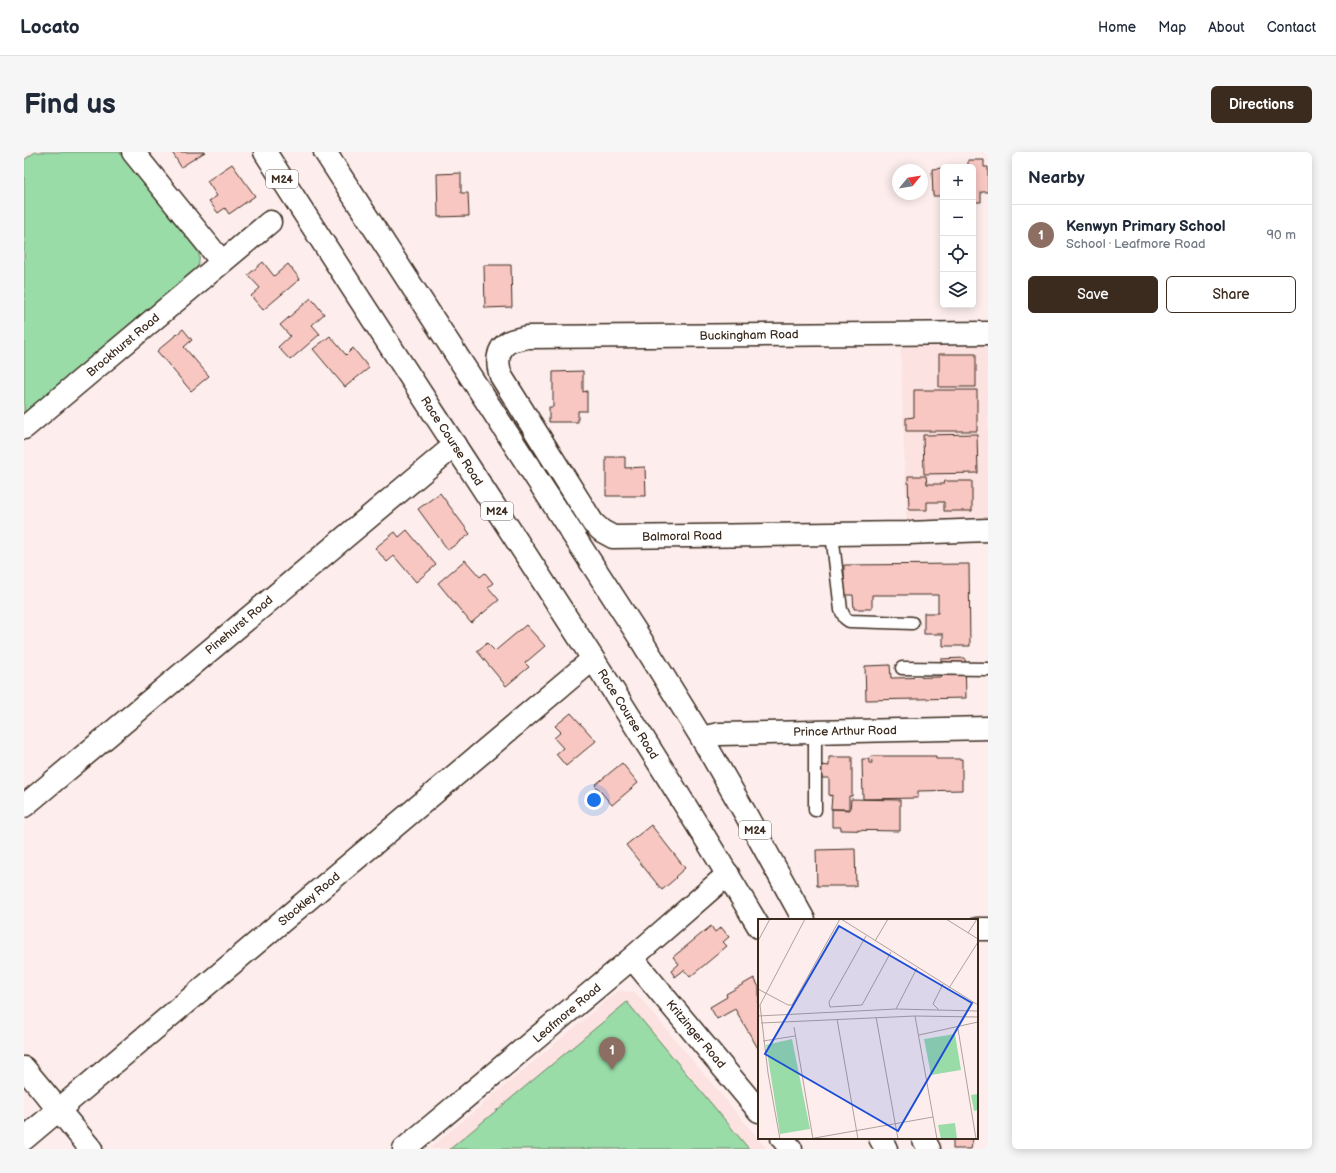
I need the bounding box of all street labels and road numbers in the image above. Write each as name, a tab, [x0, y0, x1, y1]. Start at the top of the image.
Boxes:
road number: M24	[266, 170, 298, 188]
street label: Brockhurst Road	[84, 310, 163, 380]
street label: Buckingham Road	[699, 327, 799, 344]
street label: Race Course Road	[417, 394, 486, 489]
road number: M24	[481, 502, 513, 520]
street label: Balmoral Road	[642, 528, 722, 545]
street label: Pinehurst Road	[202, 593, 276, 658]
street label: Race Course Road	[594, 666, 661, 762]
street label: Prince Arthur Road	[793, 723, 897, 740]
road number: M24	[739, 821, 771, 839]
street label: Stockley Road	[275, 869, 343, 930]
street label: Leafmore Road	[530, 980, 605, 1046]
street label: Kritzinger Road	[663, 997, 729, 1072]

